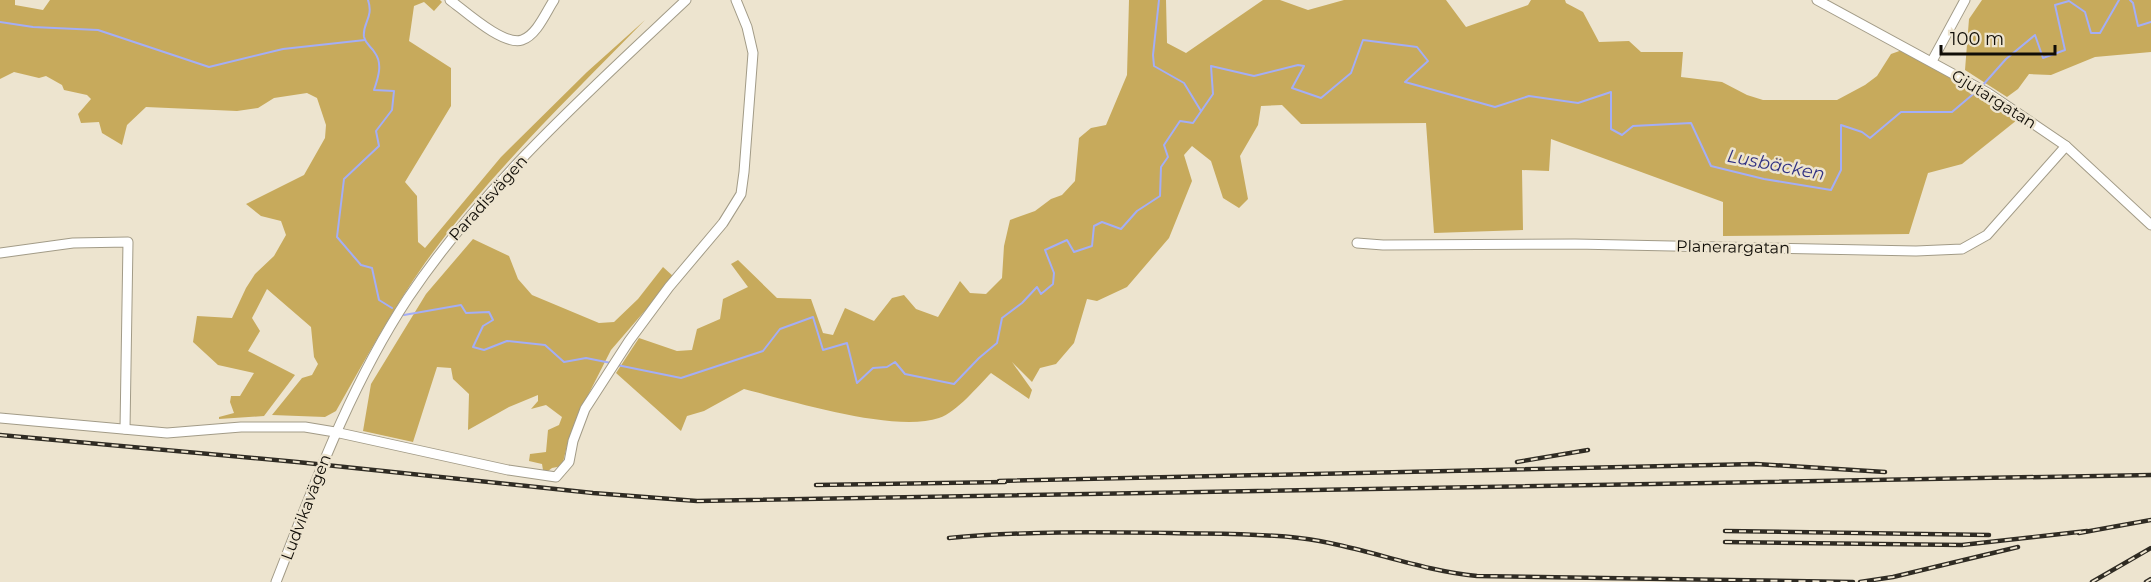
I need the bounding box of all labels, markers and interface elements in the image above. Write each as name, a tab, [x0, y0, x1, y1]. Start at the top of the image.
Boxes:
scale bar	[1941, 18, 2055, 56]
text: 100 m	[1950, 28, 2004, 50]
street label: Gjutargatan	[1948, 65, 2040, 133]
water label: Lusbäcken	[1725, 145, 1827, 185]
street label: Paradisvägen	[445, 152, 531, 244]
street label: Planerargatan	[1676, 237, 1790, 257]
street label: Ludvikavägen	[277, 451, 335, 563]

